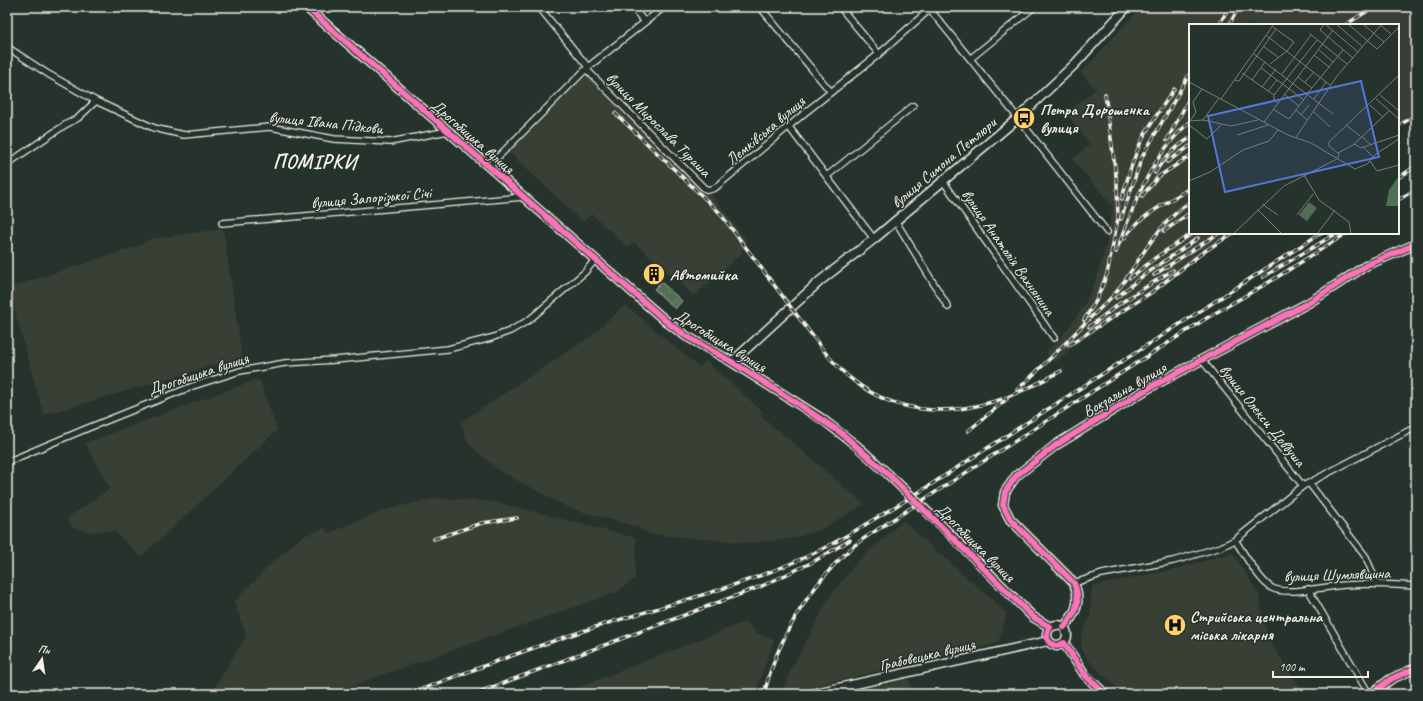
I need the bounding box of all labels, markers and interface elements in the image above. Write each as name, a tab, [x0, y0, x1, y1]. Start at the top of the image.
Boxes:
inset map	[1189, 24, 1399, 234]
street label: вулиця Мирослава Тураша	[602, 68, 716, 182]
street label: Лемківська вулиця	[722, 91, 810, 170]
street label: Дрогобицька вулиця	[426, 95, 519, 179]
place label: Петра Дорошенка вулиця	[1040, 100, 1151, 138]
bus stop icon: Петра Дорошенка вулиця	[1011, 105, 1037, 131]
street label: вулиця Івана Підкови	[268, 107, 385, 139]
street label: вулиця Симона Петлюри	[887, 112, 1001, 213]
district label: ПОМІРКИ	[273, 149, 359, 174]
street label: вулиця Запорізької Січі	[310, 183, 434, 213]
street label: вулиця Анатолія Вахнянина	[957, 185, 1060, 321]
building icon: Автомийка	[641, 261, 667, 287]
place label: Автомийка	[670, 265, 739, 285]
street label: Дрогобицька вулиця	[671, 305, 771, 378]
street label: Дрогобицька вулиця	[146, 348, 252, 400]
street label: Вокзальна вулиця	[1079, 357, 1171, 422]
street label: вулиця Олекси Довбуша	[1215, 360, 1311, 472]
street label: Дрогобицька вулиця	[931, 499, 1020, 588]
street label: вулиця Шумлявщина	[1284, 563, 1392, 587]
place label: Стрийська центральна міська лікарня	[1190, 607, 1324, 645]
hospital icon: Стрийська центральна міська лікарня	[1162, 612, 1188, 638]
street label: Грабовецька вулиця	[877, 634, 978, 676]
north arrow	[22, 639, 62, 679]
text: Пн	[37, 641, 53, 658]
scale bar	[1273, 653, 1368, 679]
text: 100 m	[1279, 659, 1306, 675]

